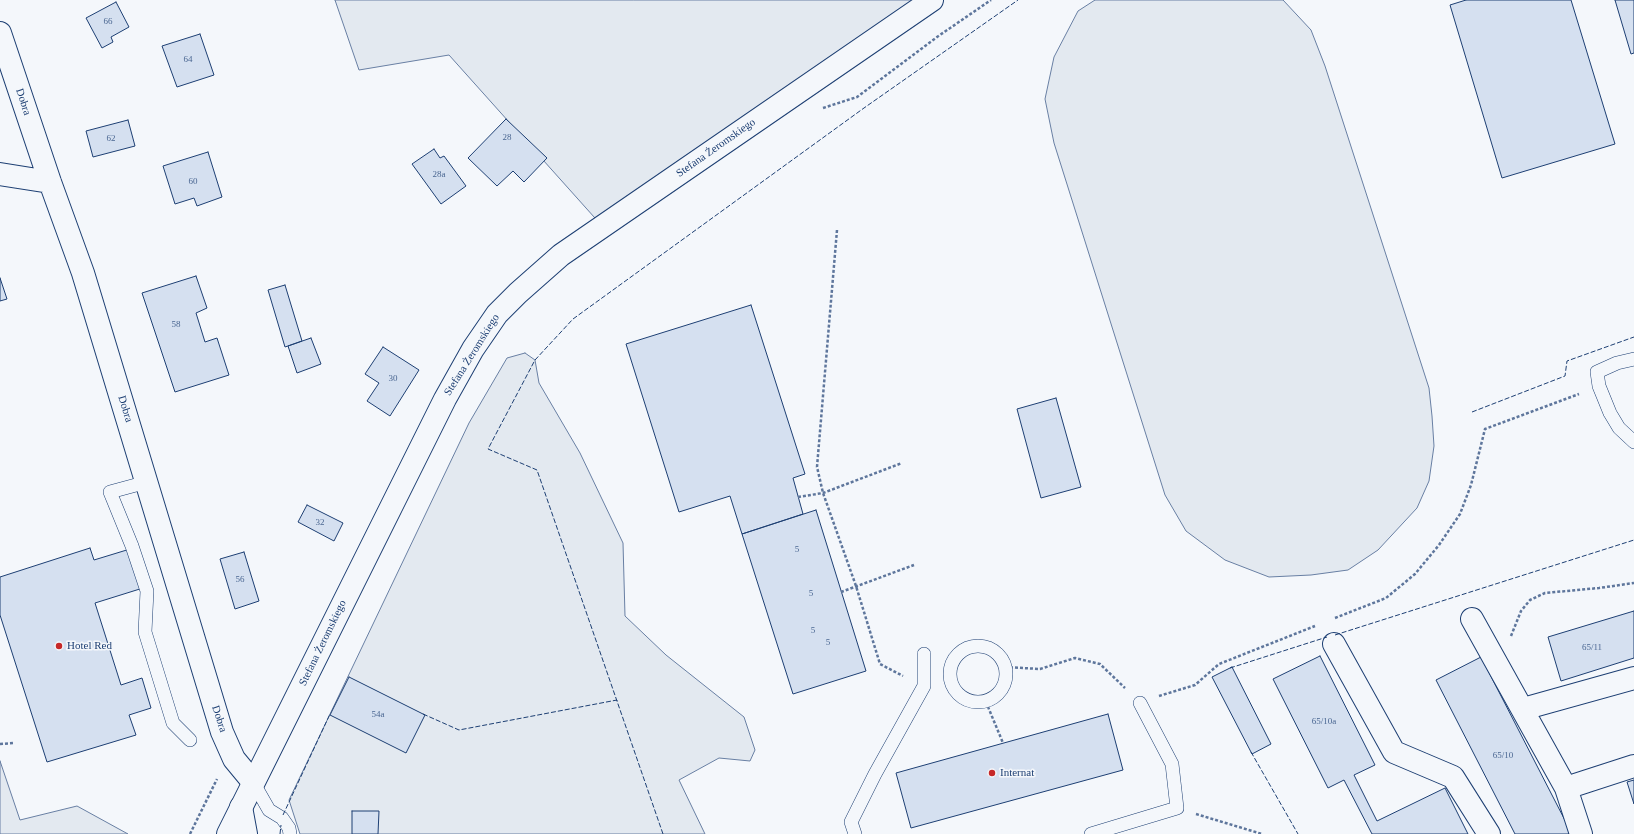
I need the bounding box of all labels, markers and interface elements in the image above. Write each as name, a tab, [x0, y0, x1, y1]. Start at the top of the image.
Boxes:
house number: 66	[104, 17, 112, 27]
house number: 64	[184, 55, 192, 65]
street label: Dobra	[12, 87, 34, 117]
street label: Stefana Żeromskiego	[674, 116, 758, 180]
house number: 28	[502, 133, 512, 143]
house number: 62	[106, 134, 116, 144]
house number: 28a	[433, 170, 445, 180]
house number: 60	[188, 177, 198, 187]
street label: Stefana Żeromskiego	[442, 312, 502, 398]
house number: 58	[172, 320, 180, 330]
house number: 30	[388, 374, 398, 384]
street label: Dobra	[115, 394, 135, 424]
house number: 32	[316, 518, 324, 528]
house number: 5	[795, 545, 799, 555]
house number: 56	[236, 575, 244, 585]
house number: 5	[809, 589, 813, 599]
street label: Stefana Żeromskiego	[297, 598, 349, 688]
house number: 5	[811, 626, 815, 636]
house number: 5	[826, 638, 830, 648]
place label: Hotel Red	[67, 639, 112, 653]
marker: Hotel Red	[54, 641, 64, 651]
house number: 65/11	[1582, 643, 1602, 653]
street label: Dobra	[208, 704, 230, 734]
house number: 54a	[372, 710, 384, 720]
house number: 65/10a	[1312, 717, 1336, 727]
house number: 65/10	[1493, 751, 1513, 761]
place label: Internat	[1000, 766, 1034, 780]
marker: Internat	[987, 768, 997, 778]

